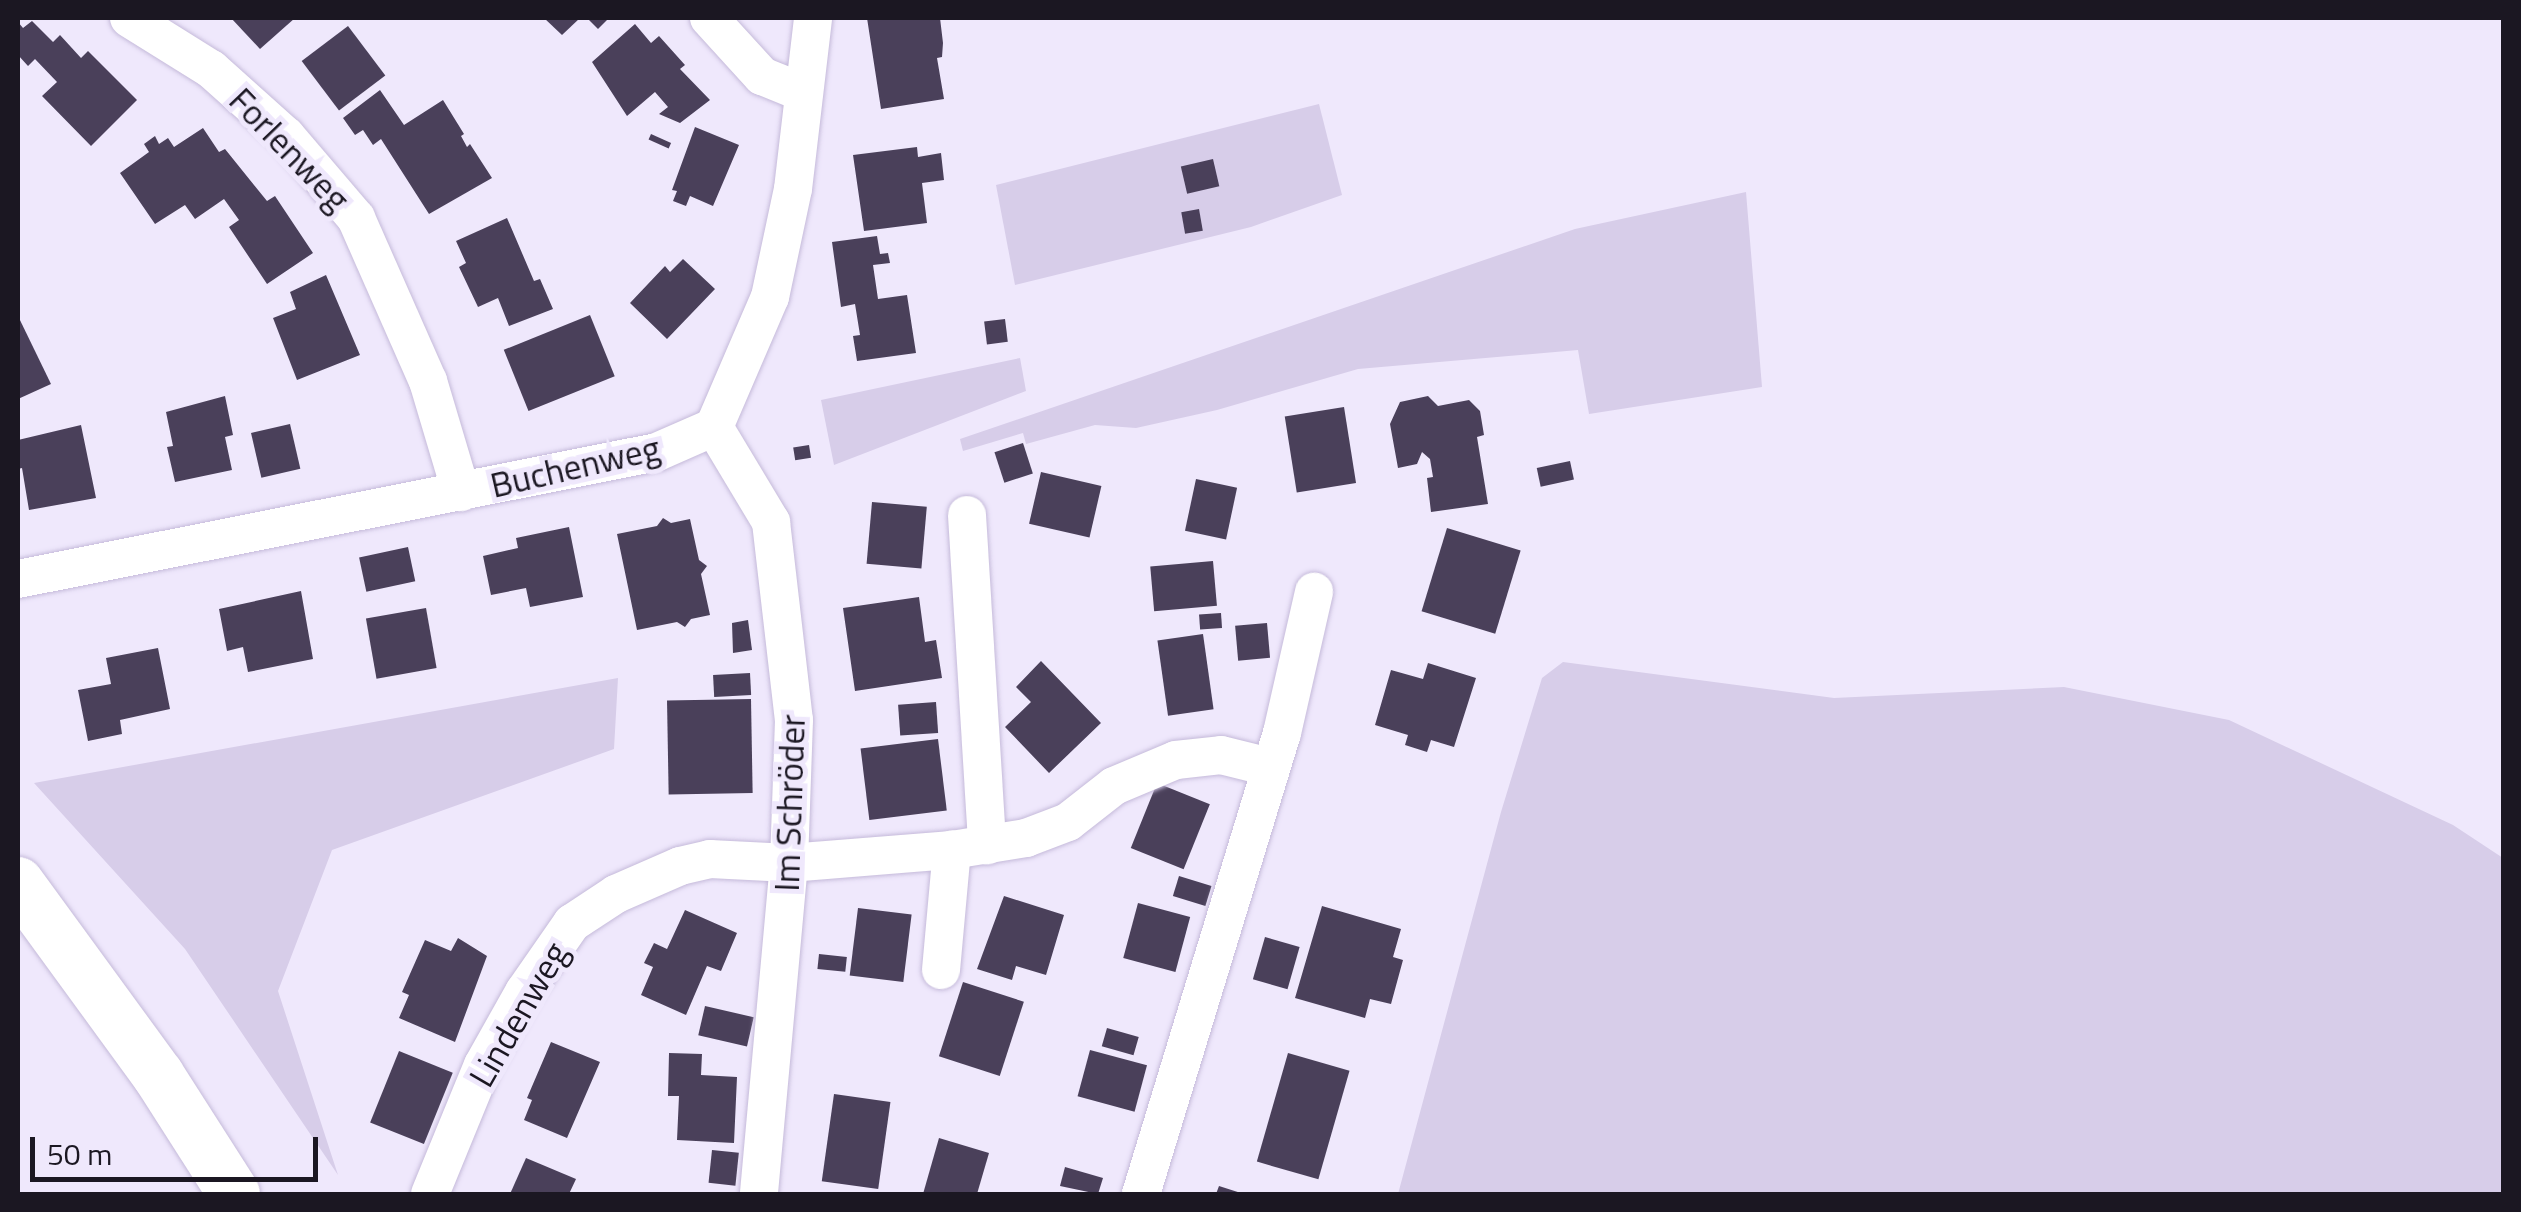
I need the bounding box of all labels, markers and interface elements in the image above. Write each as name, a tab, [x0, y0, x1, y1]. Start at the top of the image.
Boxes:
street label: Forlenweg	[221, 79, 359, 219]
street label: Buchenweg	[486, 426, 664, 506]
street label: Im Schröder	[765, 714, 813, 892]
street label: Lindenweg	[460, 934, 576, 1094]
scale bar	[35, 1117, 322, 1179]
text: 50 m	[47, 1131, 112, 1177]

